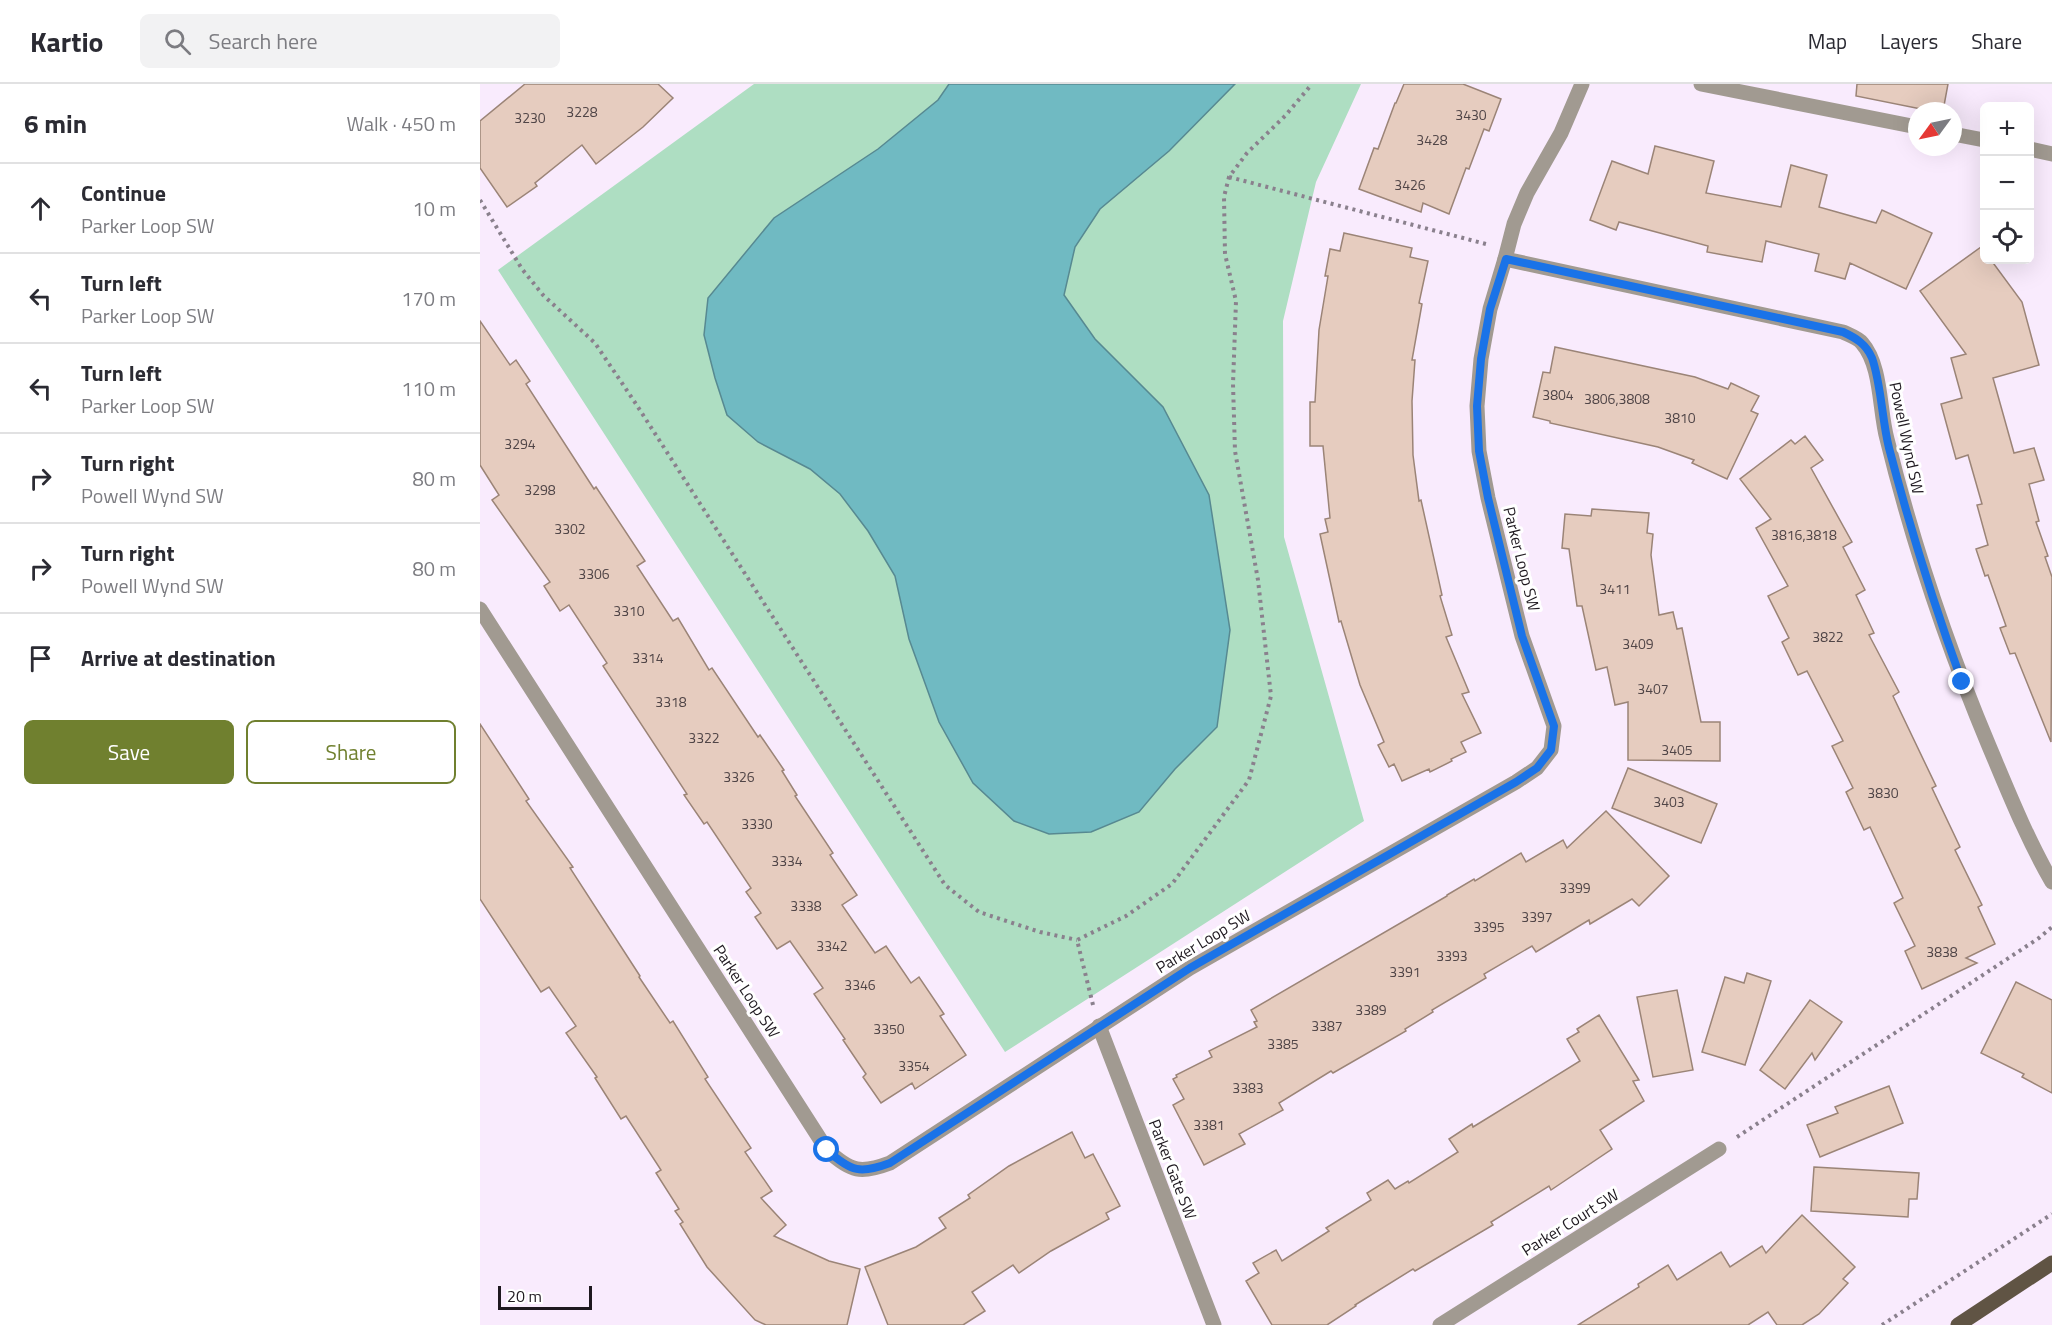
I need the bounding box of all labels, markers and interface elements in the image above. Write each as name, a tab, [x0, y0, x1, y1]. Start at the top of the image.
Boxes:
search box	[140, 14, 560, 68]
text: Kartio	[30, 20, 104, 63]
text: Search here	[209, 24, 318, 58]
icon: search	[161, 25, 194, 58]
text: Map	[1808, 25, 1847, 57]
text: Layers	[1880, 25, 1938, 57]
text: Share	[1971, 25, 2022, 57]
house number: 3228	[566, 101, 598, 122]
north arrow	[1908, 102, 1962, 156]
map controls	[1980, 102, 2034, 264]
button: +	[1980, 102, 2034, 156]
text: 6 min	[24, 104, 87, 143]
house number: 3430	[1455, 104, 1487, 125]
house number: 3230	[514, 107, 546, 128]
text: Walk · 450 m	[347, 108, 456, 139]
house number: 3428	[1416, 129, 1448, 150]
button: −	[1980, 156, 2034, 210]
house number: 3426	[1394, 174, 1426, 195]
text: Continue	[81, 176, 166, 210]
icon: ahead	[24, 192, 57, 225]
text: 10 m	[412, 193, 456, 224]
text: Parker Loop SW	[81, 210, 215, 241]
button: locate	[1980, 210, 2034, 264]
text: Turn left	[81, 266, 162, 300]
icon: left	[24, 282, 57, 315]
text: 170 m	[401, 283, 456, 314]
text: Parker Loop SW	[81, 300, 215, 331]
text: Turn left	[81, 356, 162, 390]
icon: left	[24, 372, 57, 405]
text: 110 m	[401, 373, 456, 404]
street label: Powell Wynd SW	[1883, 380, 1931, 496]
house number: 3804	[1542, 384, 1574, 405]
house number: 3806,3808	[1584, 388, 1650, 409]
text: Parker Loop SW	[81, 390, 215, 421]
house number: 3810	[1664, 407, 1696, 428]
house number: 3294	[504, 433, 536, 454]
text: Turn right	[81, 446, 175, 480]
icon: right	[24, 462, 57, 495]
text: 80 m	[412, 463, 456, 494]
house number: 3298	[524, 479, 556, 500]
text: Powell Wynd SW	[81, 480, 224, 511]
street label: Parker Loop SW	[1497, 504, 1547, 614]
house number: 3302	[554, 518, 586, 539]
house number: 3816,3818	[1771, 524, 1837, 545]
text: Turn right	[81, 536, 175, 570]
icon: right	[24, 552, 57, 585]
text: 80 m	[412, 553, 456, 584]
house number: 3306	[578, 563, 610, 584]
text: Powell Wynd SW	[81, 570, 224, 601]
house number: 3411	[1599, 578, 1631, 599]
house number: 3310	[613, 600, 645, 621]
house number: 3822	[1812, 626, 1844, 647]
house number: 3409	[1622, 633, 1654, 654]
text: Arrive at destination	[81, 641, 276, 675]
icon: arrive	[24, 642, 57, 675]
house number: 3314	[632, 647, 664, 668]
route end	[1948, 668, 1974, 694]
house number: 3407	[1637, 678, 1669, 699]
house number: 3318	[655, 691, 687, 712]
button: Save	[24, 720, 234, 784]
button: Share	[246, 720, 456, 784]
house number: 3322	[688, 727, 720, 748]
house number: 3405	[1661, 739, 1693, 760]
house number: 3326	[723, 766, 755, 787]
house number: 3830	[1867, 782, 1899, 803]
house number: 3403	[1653, 791, 1685, 812]
house number: 3330	[741, 813, 773, 834]
house number: 3334	[771, 850, 803, 871]
house number: 3399	[1559, 877, 1591, 898]
house number: 3338	[790, 895, 822, 916]
street label: Parker Loop SW	[1151, 903, 1255, 979]
house number: 3397	[1521, 906, 1553, 927]
house number: 3395	[1473, 916, 1505, 937]
house number: 3342	[816, 935, 848, 956]
street label: Parker Loop SW	[708, 940, 786, 1042]
house number: 3838	[1926, 941, 1958, 962]
house number: 3393	[1436, 945, 1468, 966]
house number: 3391	[1389, 961, 1421, 982]
house number: 3346	[844, 974, 876, 995]
house number: 3389	[1355, 999, 1387, 1020]
house number: 3387	[1311, 1015, 1343, 1036]
house number: 3350	[873, 1018, 905, 1039]
house number: 3385	[1267, 1033, 1299, 1054]
house number: 3354	[898, 1055, 930, 1076]
house number: 3383	[1232, 1077, 1264, 1098]
house number: 3381	[1193, 1114, 1225, 1135]
street label: Parker Gate SW	[1143, 1115, 1203, 1223]
route start	[813, 1136, 839, 1162]
street label: Parker Court SW	[1517, 1183, 1623, 1261]
scale bar	[498, 1283, 592, 1310]
text: 20 m	[507, 1284, 542, 1308]

